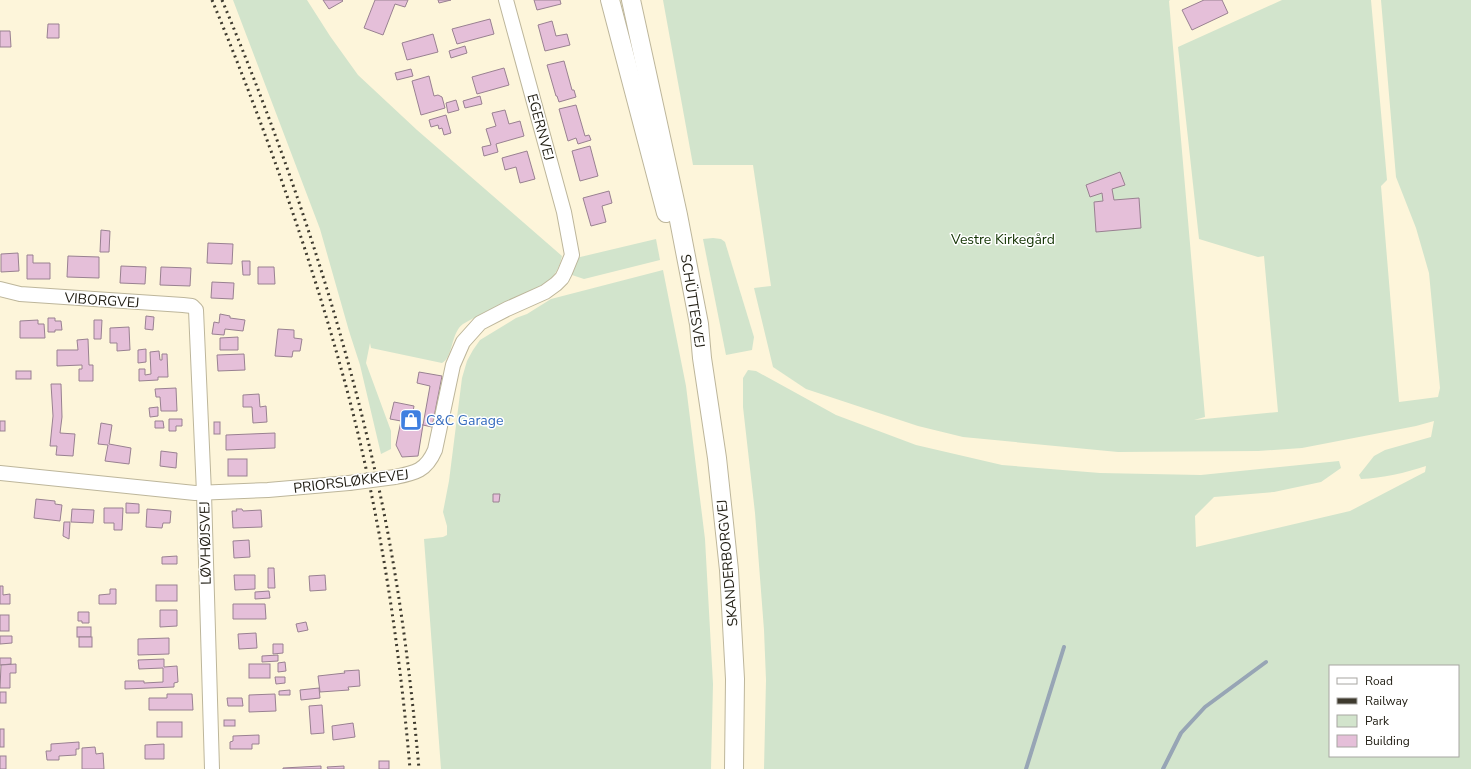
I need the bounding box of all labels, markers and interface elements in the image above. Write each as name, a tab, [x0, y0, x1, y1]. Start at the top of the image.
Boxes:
street label: EGERNVEJ	[522, 92, 559, 163]
park label: Vestre Kirkegård	[950, 230, 1055, 249]
street label: SCHÜTTESVEJ	[676, 253, 709, 349]
street label: VIBORGVEJ	[63, 288, 140, 313]
shop icon: C&C Garage	[398, 407, 424, 433]
place label: C&C Garage	[426, 411, 503, 430]
street label: PRIORSLØKKEVEJ	[292, 465, 410, 498]
street label: SKANDERBORGVEJ	[712, 499, 743, 627]
street label: LØVHØJSVEJ	[195, 501, 216, 585]
legend	[1329, 665, 1459, 757]
text: Road	[1365, 673, 1393, 689]
text: Railway	[1365, 693, 1409, 709]
text: Park	[1365, 713, 1390, 729]
text: Building	[1365, 733, 1410, 749]

